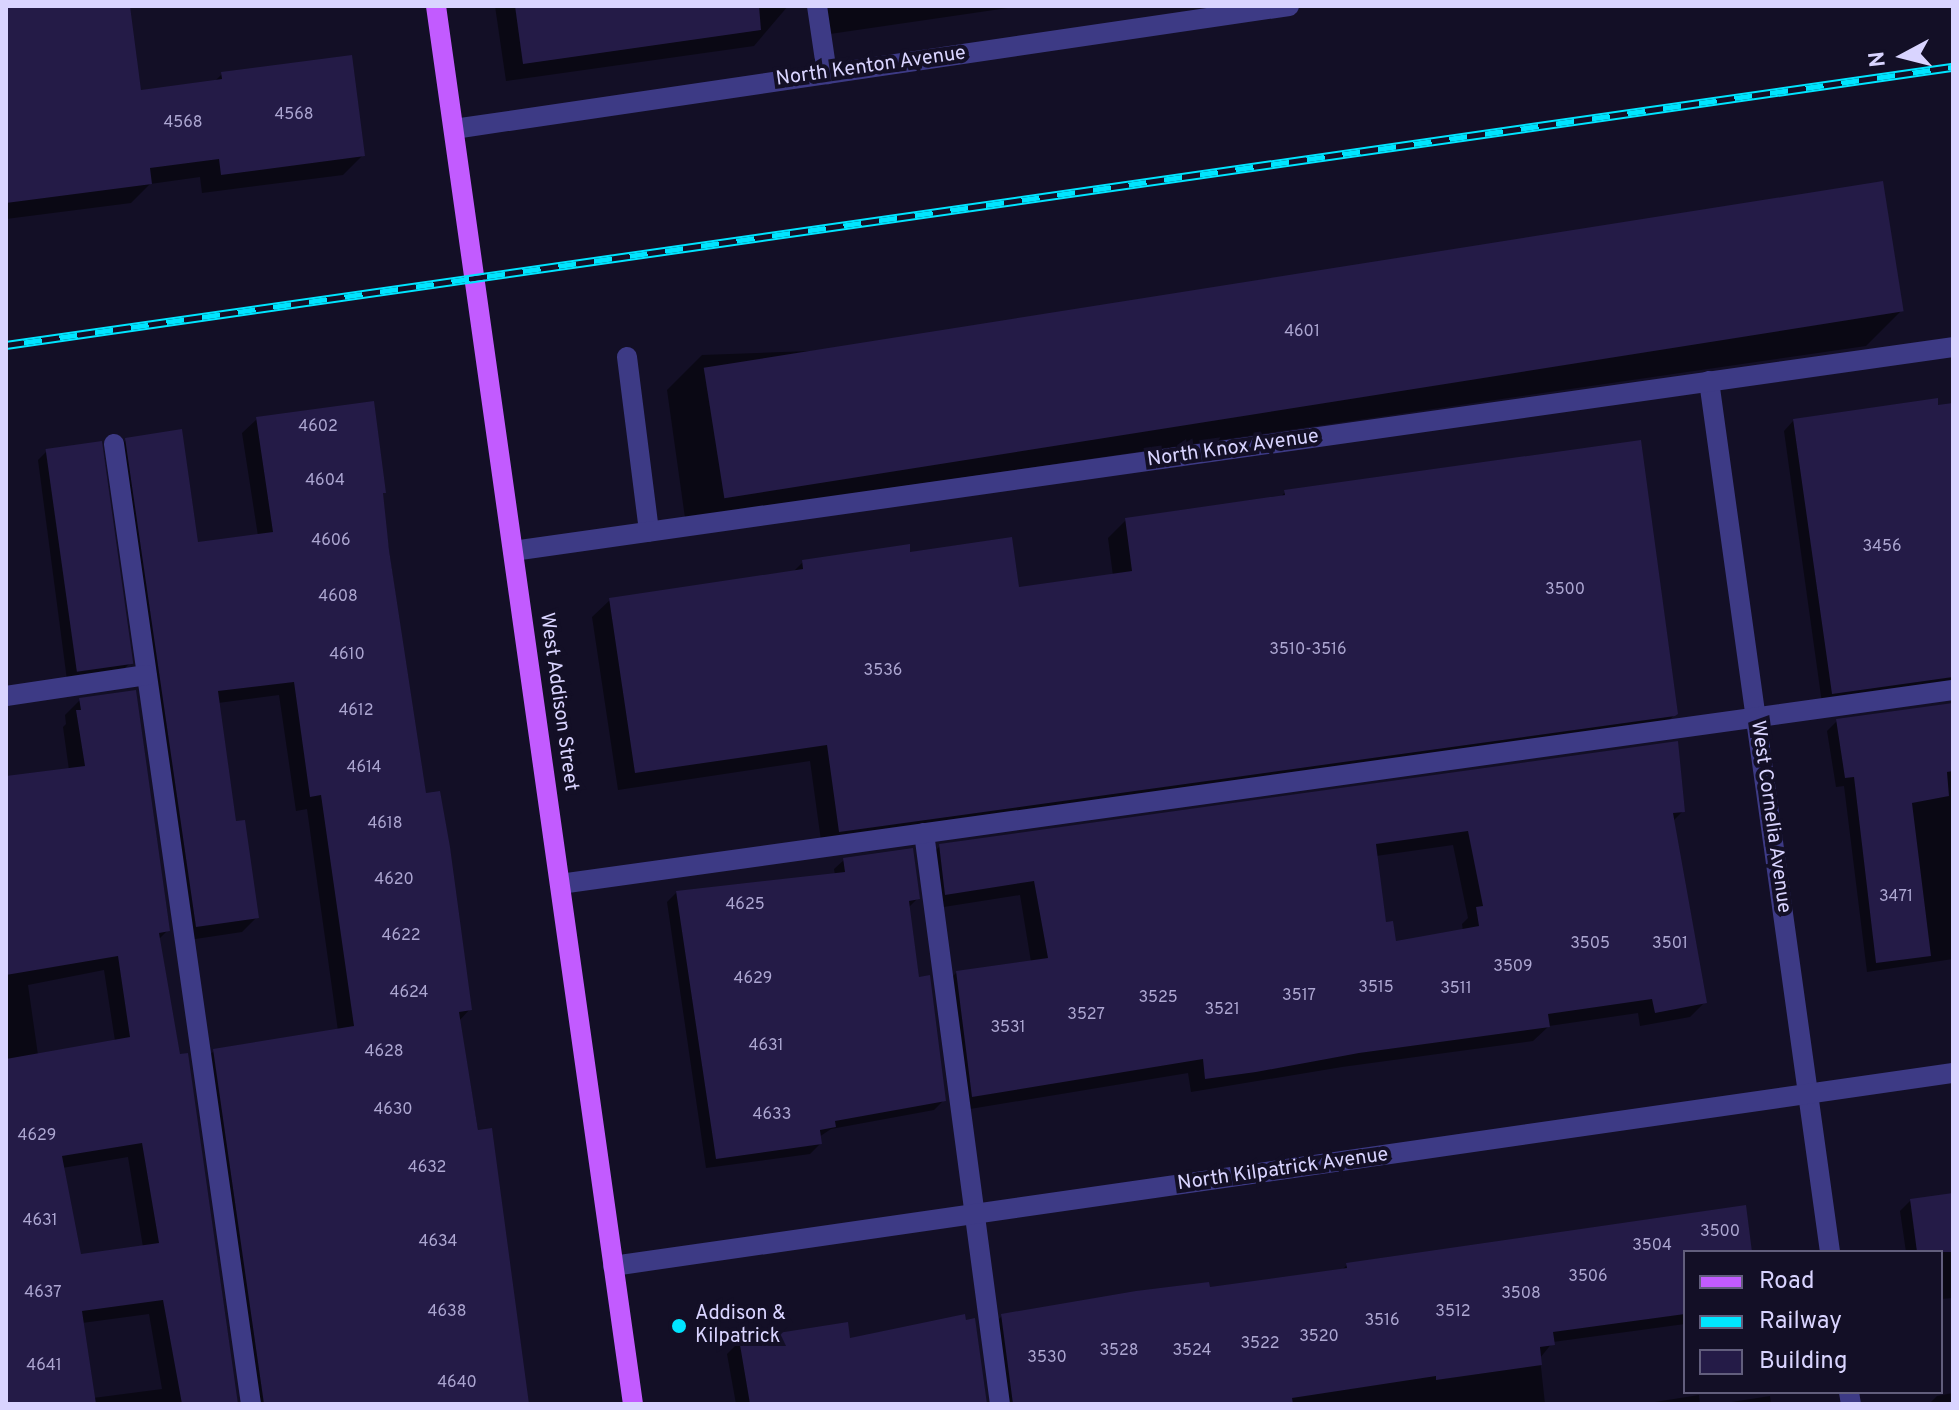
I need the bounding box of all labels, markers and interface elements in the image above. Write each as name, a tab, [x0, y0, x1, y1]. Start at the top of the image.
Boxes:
north arrow	[1863, 16, 1943, 96]
street label: North Kenton Avenue	[774, 42, 968, 92]
text: N	[1864, 50, 1893, 68]
house number: 4568	[274, 105, 314, 125]
house number: 4568	[163, 113, 203, 133]
house number: 4601	[1284, 322, 1320, 342]
house number: 4602	[298, 417, 338, 437]
street label: North Knox Avenue	[1145, 425, 1321, 473]
house number: 4604	[305, 471, 345, 491]
house number: 4606	[311, 531, 351, 551]
house number: 3456	[1862, 537, 1902, 557]
house number: 3500	[1545, 580, 1585, 600]
house number: 4608	[318, 587, 358, 607]
street label: West Addison Street	[534, 611, 582, 793]
house number: 3510-3516	[1269, 640, 1347, 660]
house number: 4610	[329, 645, 365, 665]
house number: 3536	[864, 661, 902, 681]
house number: 4612	[338, 701, 374, 721]
street label: West Cornelia Avenue	[1745, 719, 1795, 915]
house number: 4614	[346, 758, 382, 778]
house number: 4618	[367, 814, 403, 834]
house number: 4620	[374, 870, 414, 890]
house number: 3471	[1879, 887, 1913, 907]
house number: 4625	[725, 895, 765, 915]
house number: 4622	[381, 926, 421, 946]
house number: 3505	[1570, 934, 1610, 954]
house number: 3501	[1652, 934, 1688, 954]
house number: 3509	[1493, 957, 1533, 977]
house number: 4629	[734, 969, 772, 989]
house number: 3515	[1358, 978, 1394, 998]
house number: 3511	[1440, 979, 1472, 999]
house number: 4624	[389, 983, 429, 1003]
house number: 3517	[1282, 986, 1316, 1006]
house number: 3525	[1138, 988, 1178, 1008]
house number: 3521	[1204, 1000, 1240, 1020]
house number: 3527	[1067, 1005, 1105, 1025]
house number: 3531	[990, 1018, 1026, 1038]
house number: 4631	[748, 1036, 784, 1056]
house number: 4628	[364, 1042, 404, 1062]
house number: 4630	[373, 1100, 413, 1120]
house number: 4633	[753, 1105, 791, 1125]
house number: 4629	[18, 1126, 56, 1146]
street label: North Kilpatrick Avenue	[1176, 1143, 1390, 1197]
house number: 4632	[408, 1158, 446, 1178]
house number: 4631	[22, 1211, 58, 1231]
house number: 3500	[1700, 1222, 1740, 1242]
house number: 4634	[418, 1232, 458, 1252]
house number: 3504	[1632, 1236, 1672, 1256]
legend	[1683, 1250, 1943, 1394]
house number: 3506	[1568, 1267, 1608, 1287]
text: Road	[1759, 1267, 1815, 1297]
house number: 4637	[24, 1283, 62, 1303]
house number: 3508	[1501, 1284, 1541, 1304]
house number: 4638	[428, 1302, 466, 1322]
place label: Addison & Kilpatrick	[695, 1302, 786, 1349]
house number: 3512	[1435, 1302, 1471, 1322]
text: Railway	[1759, 1307, 1842, 1337]
house number: 3516	[1364, 1311, 1400, 1331]
marker: Addison & Kilpatrick	[670, 1317, 688, 1335]
house number: 3520	[1299, 1327, 1339, 1347]
house number: 3522	[1240, 1334, 1280, 1354]
house number: 3528	[1099, 1341, 1139, 1361]
house number: 3524	[1172, 1341, 1212, 1361]
text: Building	[1759, 1347, 1848, 1377]
house number: 3530	[1027, 1348, 1067, 1368]
house number: 4641	[26, 1356, 62, 1376]
house number: 4640	[437, 1373, 477, 1393]

